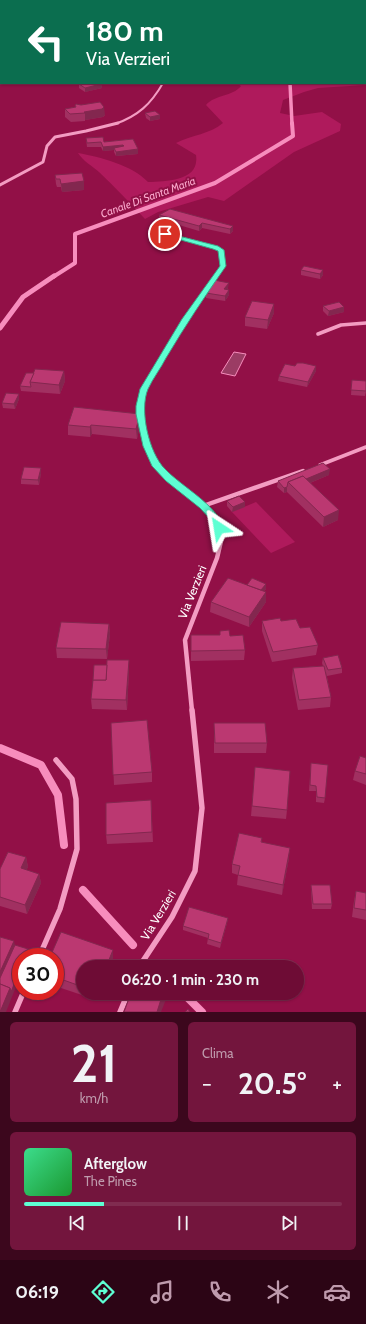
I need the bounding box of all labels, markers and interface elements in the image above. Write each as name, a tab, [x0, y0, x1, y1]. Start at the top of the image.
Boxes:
text: 180 m	[86, 14, 164, 48]
icon: left	[20, 16, 72, 68]
text: Via Verzieri	[86, 48, 170, 70]
water label: Canale Di Santa Maria	[99, 173, 198, 221]
pin	[148, 217, 182, 251]
icon: arrive	[154, 223, 176, 245]
position arrow	[198, 507, 240, 549]
street label: Via Verzieri	[175, 563, 209, 621]
street label: Via Verzieri	[137, 887, 179, 943]
speed limit sign: 30	[12, 948, 64, 1000]
text: 06:20 · 1 min · 230 m	[121, 971, 259, 989]
text: 21	[71, 1032, 117, 1095]
text: Clima	[202, 1045, 233, 1061]
text: 20.5°	[238, 1065, 306, 1102]
text: −	[202, 1070, 212, 1097]
text: +	[332, 1070, 342, 1097]
text: km/h	[80, 1090, 108, 1106]
text: Afterglow	[84, 1155, 147, 1173]
text: The Pines	[84, 1173, 137, 1189]
icon: previous	[66, 1212, 88, 1234]
icon: pause	[172, 1212, 194, 1234]
icon: next	[278, 1212, 300, 1234]
icon: directions	[89, 1278, 117, 1306]
icon: music	[148, 1278, 176, 1306]
icon: phone	[206, 1278, 234, 1306]
icon: climate	[264, 1278, 292, 1306]
icon: car	[323, 1278, 351, 1306]
text: 06:19	[15, 1281, 59, 1303]

